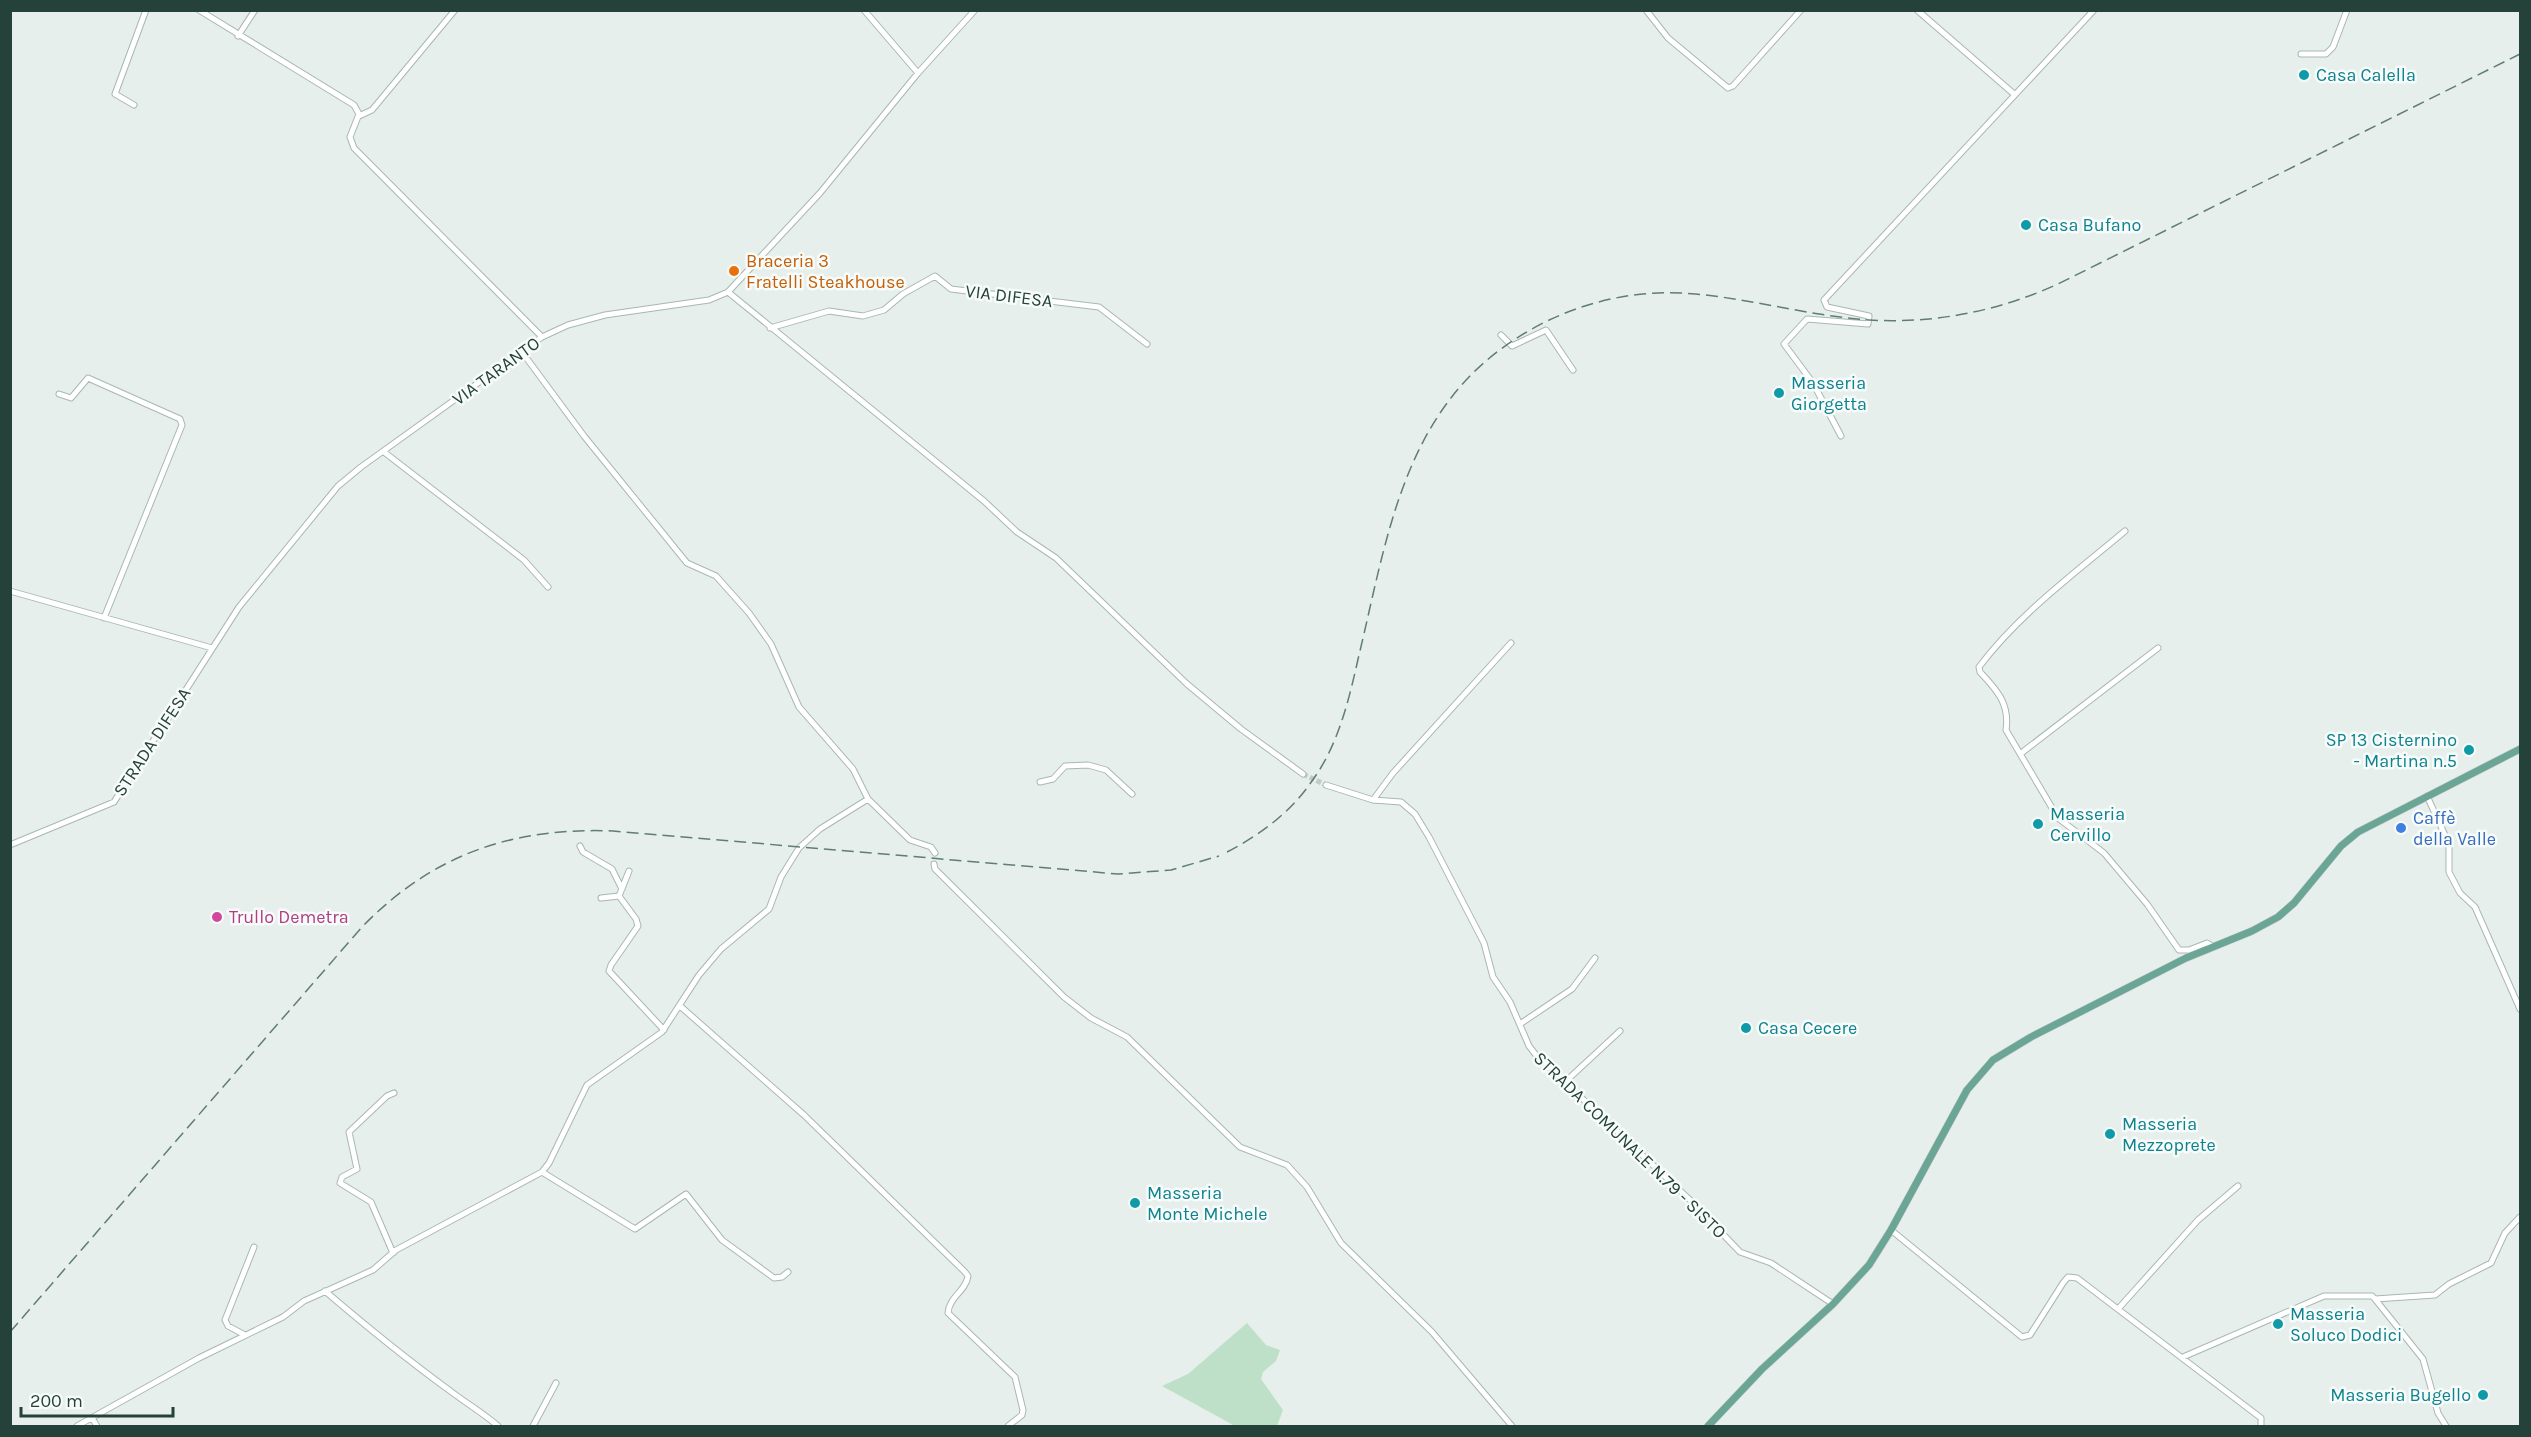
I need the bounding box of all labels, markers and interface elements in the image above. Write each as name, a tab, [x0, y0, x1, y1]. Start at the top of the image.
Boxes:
place label: Casa Calella	[2316, 64, 2416, 86]
marker: Casa Calella	[2297, 68, 2311, 82]
place label: Casa Bufano	[2038, 214, 2141, 236]
marker: Casa Bufano	[2019, 218, 2033, 232]
place label: Braceria 3 Fratelli Steakhouse	[746, 250, 905, 293]
marker: Braceria 3 Fratelli Steakhouse	[727, 264, 741, 278]
street label: VIA DIFESA	[964, 280, 1054, 312]
street label: VIA TARANTO	[448, 332, 544, 410]
place label: Masseria Giorgetta	[1791, 372, 1867, 415]
marker: Masseria Giorgetta	[1772, 386, 1786, 400]
street label: STRADA DIFESA	[109, 683, 195, 801]
place label: SP 13 Cisternino - Martina n.5	[2326, 729, 2457, 772]
marker: SP 13 Cisternino - Martina n.5	[2462, 743, 2476, 757]
place label: Masseria Cervillo	[2050, 803, 2125, 846]
place label: Caffè della Valle	[2413, 807, 2496, 850]
marker: Masseria Cervillo	[2031, 817, 2045, 831]
marker: Caffè della Valle	[2394, 821, 2408, 835]
place label: Trullo Demetra	[229, 906, 349, 928]
marker: Trullo Demetra	[210, 910, 224, 924]
place label: Casa Cecere	[1758, 1017, 1857, 1039]
marker: Casa Cecere	[1739, 1021, 1753, 1035]
street label: STRADA COMUNALE N.79 - SISTO	[1529, 1047, 1731, 1243]
place label: Masseria Mezzoprete	[2122, 1113, 2216, 1156]
marker: Masseria Mezzoprete	[2103, 1127, 2117, 1141]
place label: Masseria Monte Michele	[1147, 1182, 1268, 1225]
marker: Masseria Monte Michele	[1128, 1196, 1142, 1210]
place label: Masseria Soluco Dodici	[2290, 1303, 2402, 1346]
marker: Masseria Soluco Dodici	[2271, 1317, 2285, 1331]
scale bar	[21, 1380, 172, 1418]
place label: Masseria Bugello	[2330, 1384, 2471, 1406]
marker: Masseria Bugello	[2476, 1388, 2490, 1402]
text: 200 m	[30, 1390, 83, 1412]

